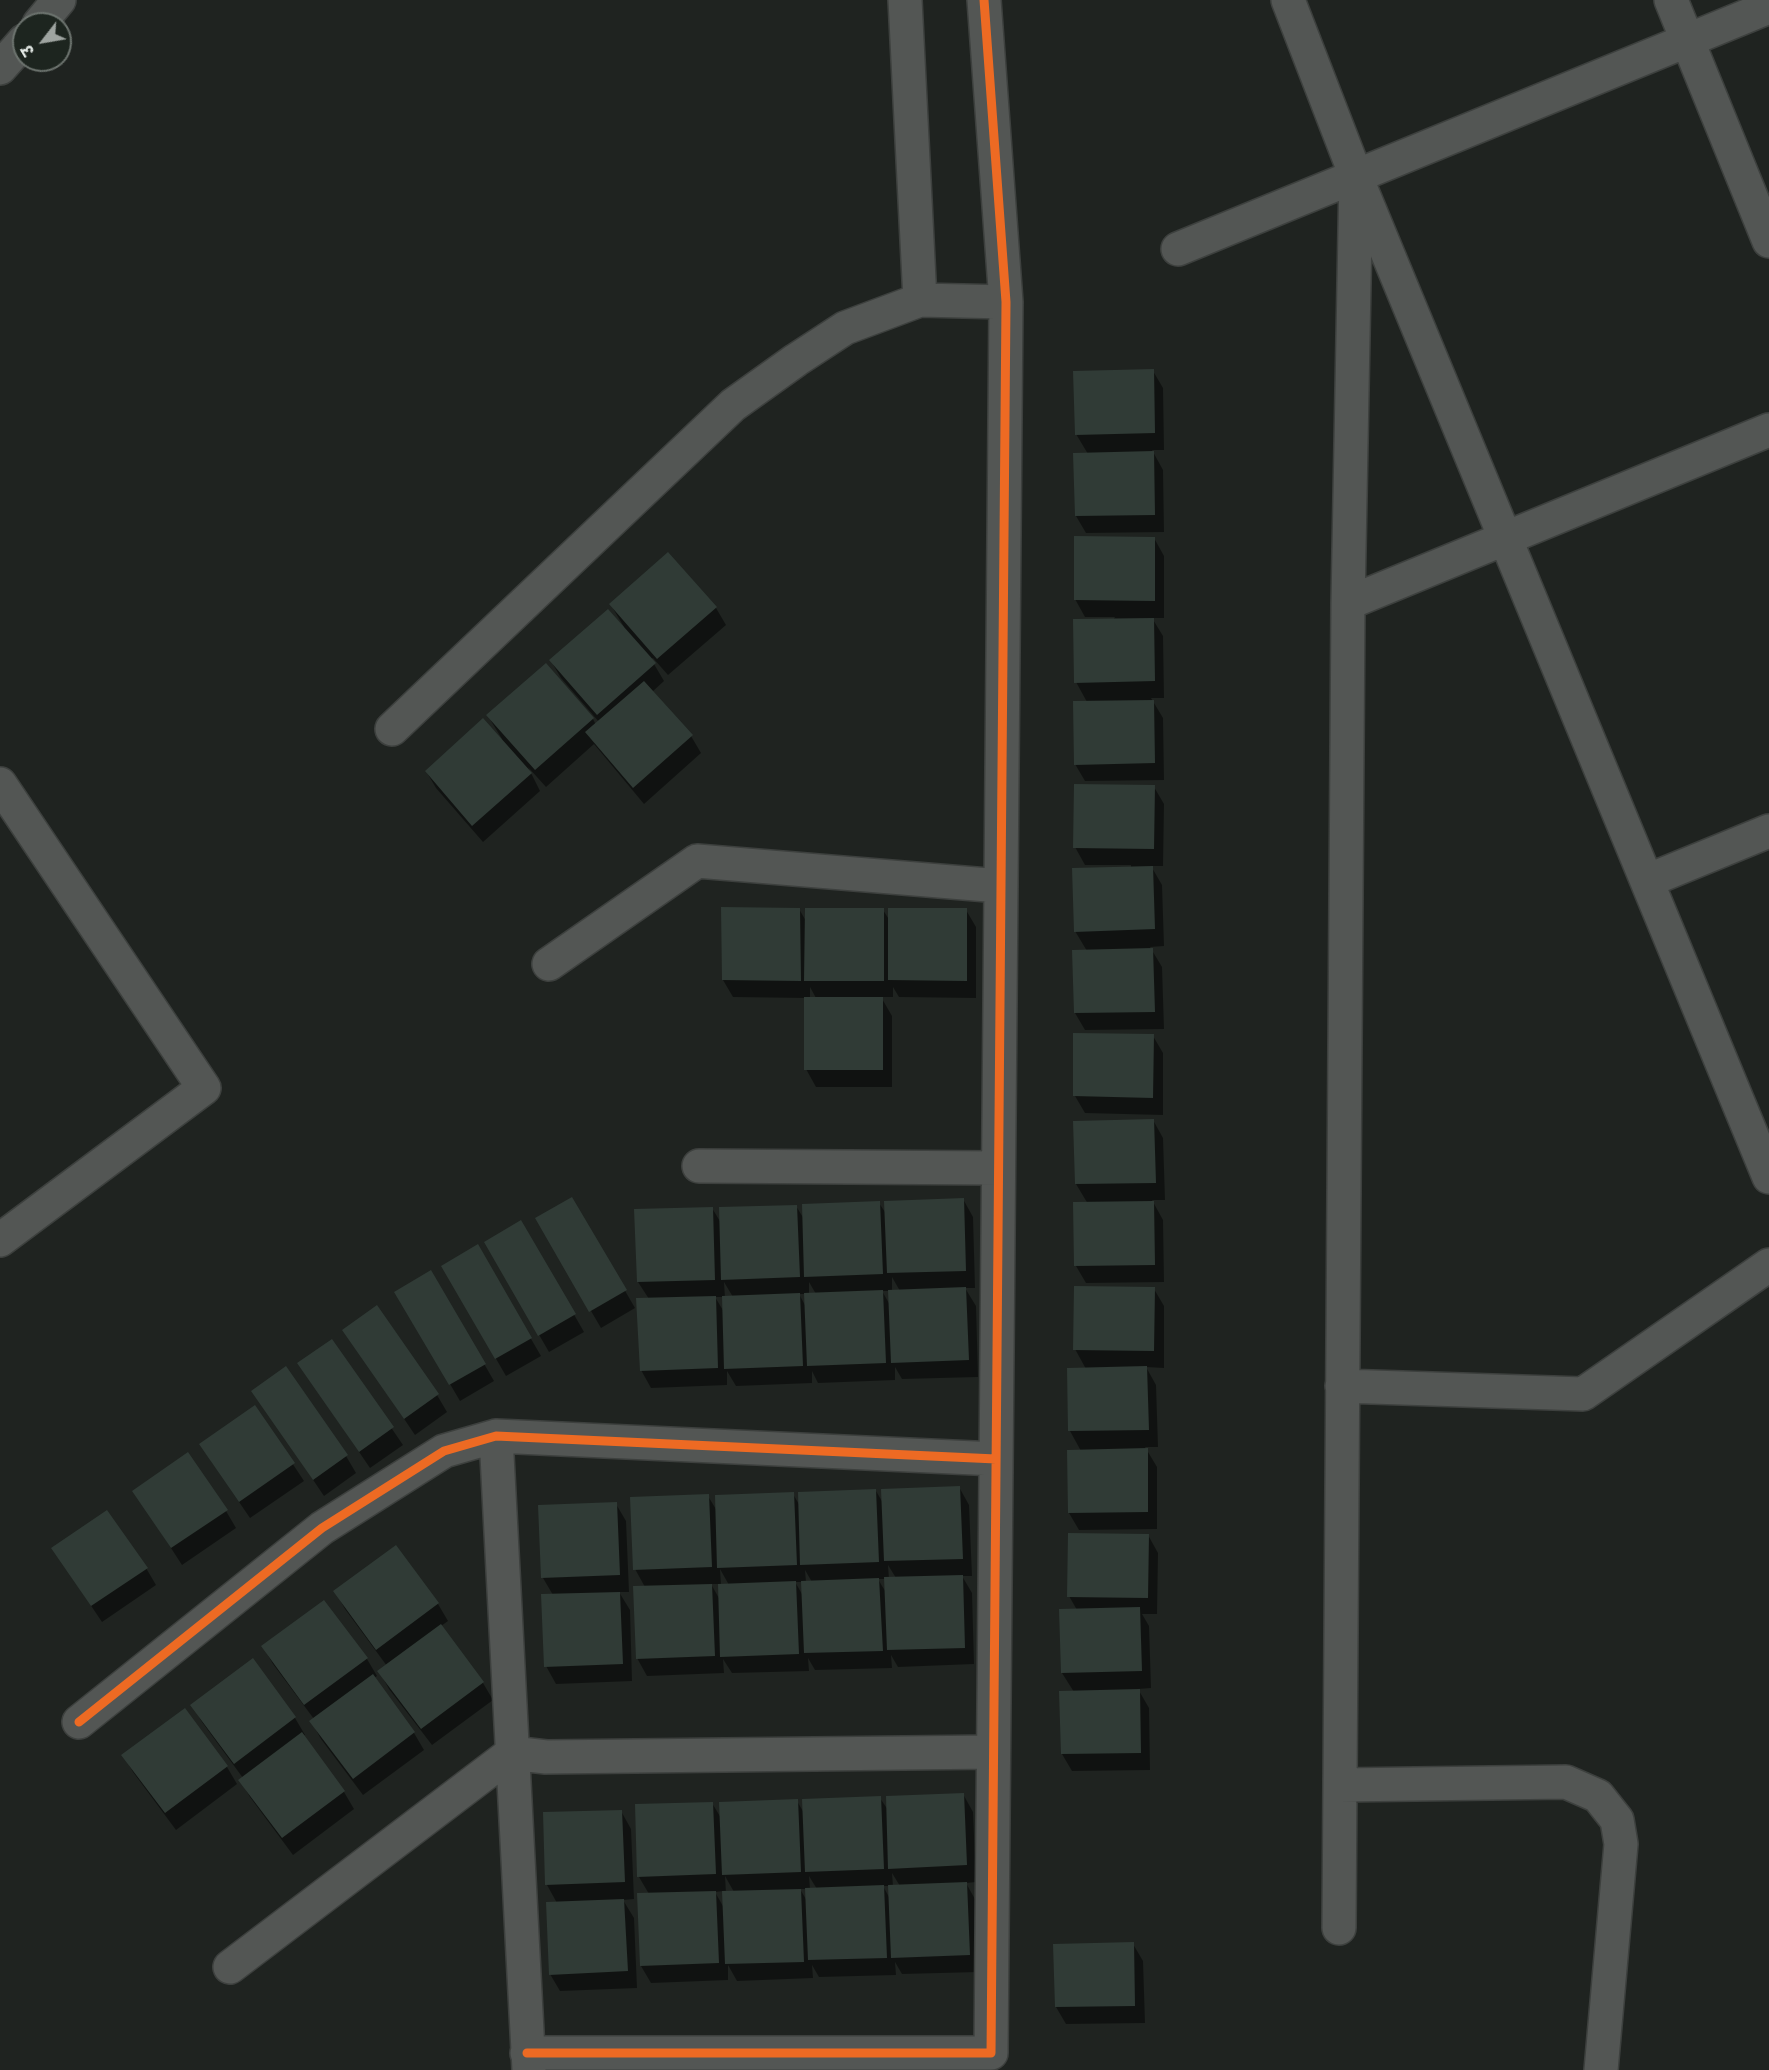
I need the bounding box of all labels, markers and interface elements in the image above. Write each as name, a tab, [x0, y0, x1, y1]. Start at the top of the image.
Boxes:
north arrow	[12, 12, 72, 72]
text: उ	[16, 41, 40, 60]

